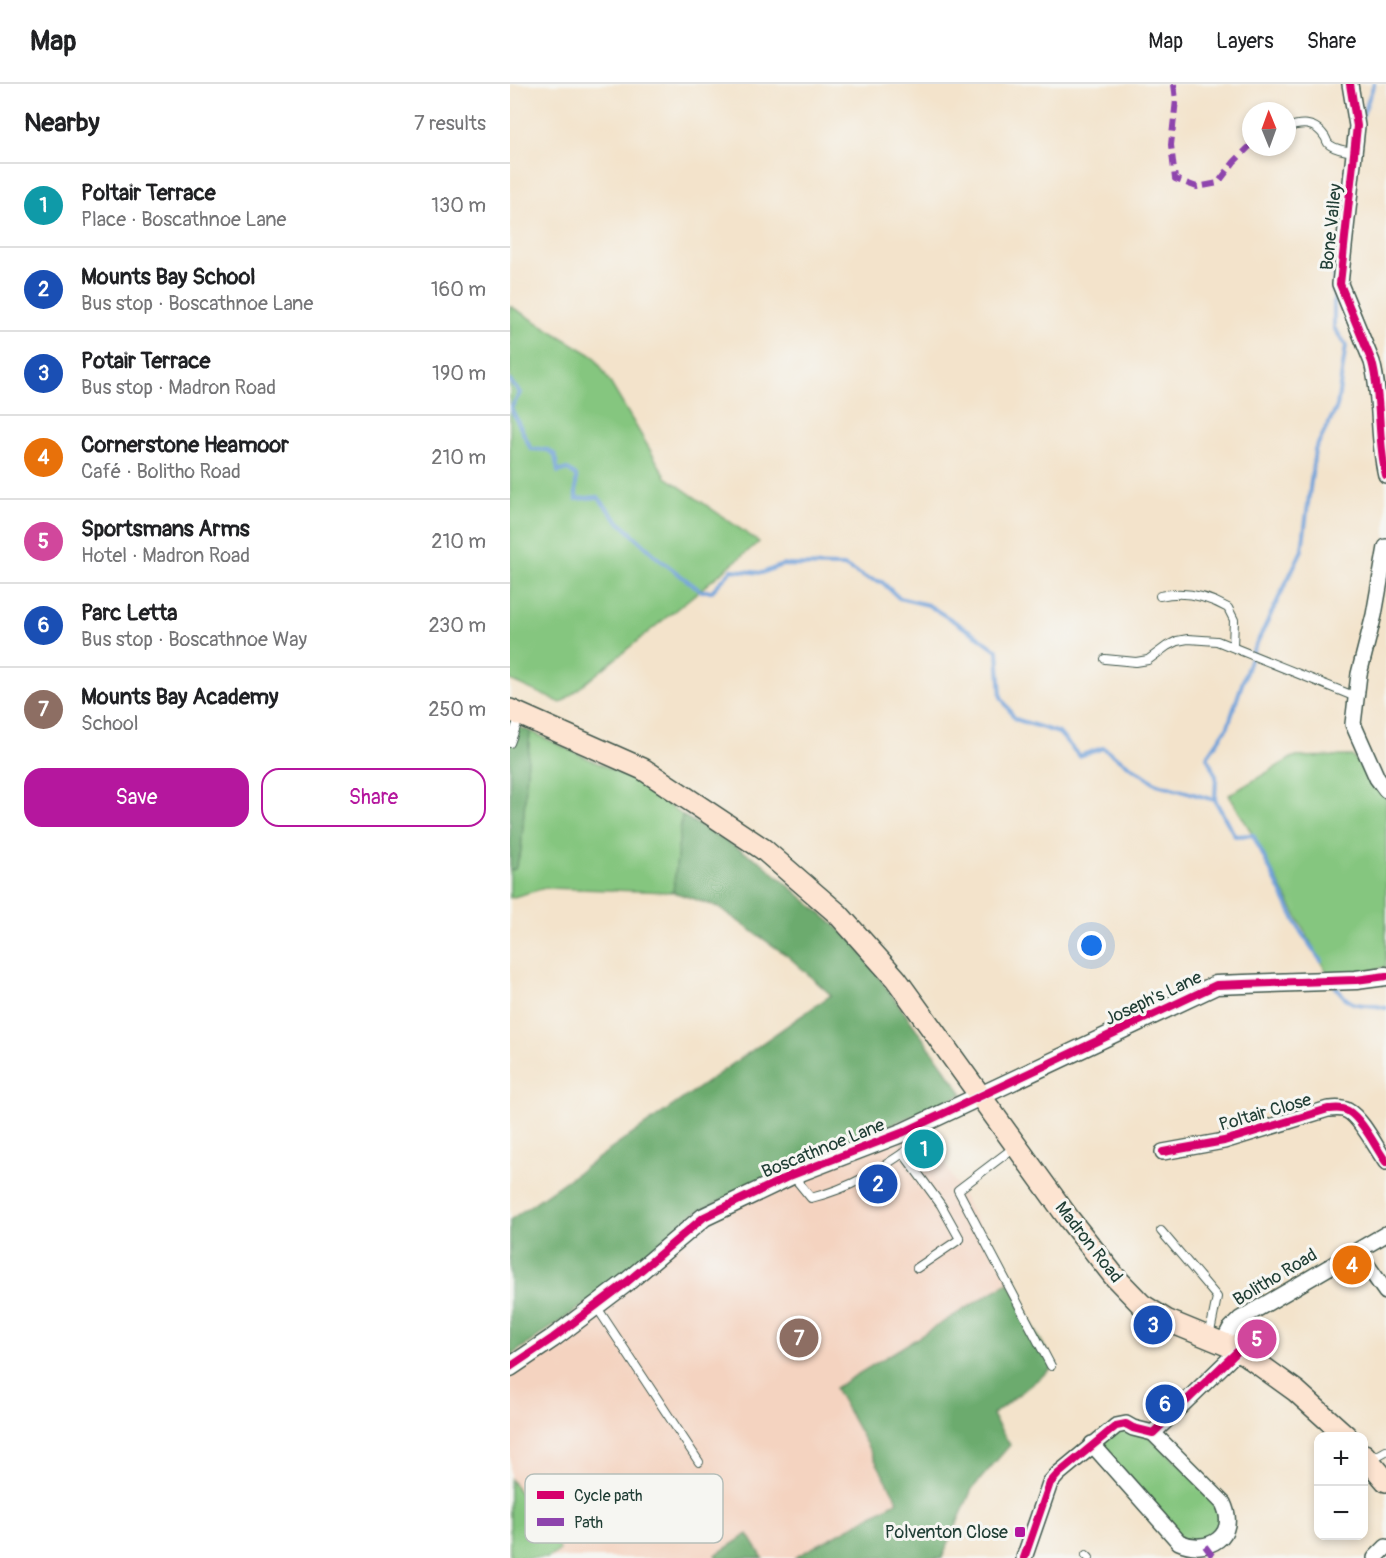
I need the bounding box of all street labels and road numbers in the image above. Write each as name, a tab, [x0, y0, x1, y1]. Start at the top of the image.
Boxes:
street label: Bone Valley	[1316, 182, 1348, 271]
street label: Joseph's Lane	[1101, 966, 1206, 1031]
street label: Poltair Close	[1216, 1088, 1314, 1137]
street label: Boscathnoe Lane	[758, 1113, 888, 1184]
street label: Madron Road	[1050, 1197, 1128, 1288]
street label: Bolitho Road	[1229, 1243, 1321, 1311]

